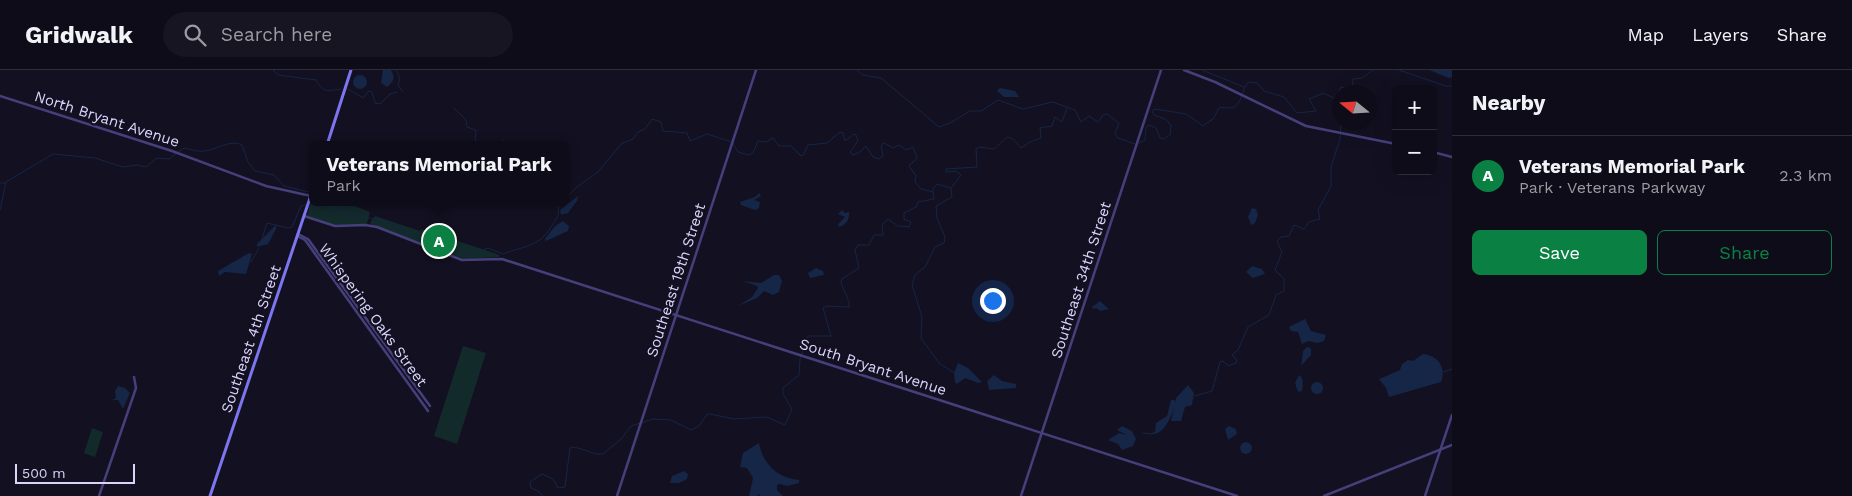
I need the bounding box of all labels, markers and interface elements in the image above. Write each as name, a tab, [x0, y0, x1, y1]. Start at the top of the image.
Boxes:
search box	[163, 12, 513, 57]
text: Gridwalk	[25, 21, 133, 49]
icon: search	[181, 21, 209, 49]
text: Search here	[221, 23, 332, 46]
text: Map	[1627, 24, 1664, 45]
text: Layers	[1692, 24, 1749, 45]
text: Share	[1777, 24, 1827, 45]
north arrow	[1332, 85, 1377, 130]
map controls	[1392, 85, 1437, 175]
button: +	[1392, 85, 1437, 130]
street label: North Bryant Avenue	[32, 87, 182, 151]
text: Nearby	[1472, 90, 1545, 115]
button: −	[1392, 130, 1437, 175]
popup	[309, 141, 569, 206]
text: Veterans Memorial Park	[326, 153, 552, 176]
text: Veterans Memorial Park	[1519, 155, 1745, 178]
text: A	[1483, 166, 1493, 185]
text: 2.3 km	[1779, 166, 1832, 185]
text: Park	[326, 176, 361, 195]
text: Park · Veterans Parkway	[1519, 178, 1705, 197]
street label: Southeast 34th Street	[1047, 199, 1115, 361]
street label: Southeast 19th Street	[643, 200, 710, 359]
pin: A	[423, 222, 455, 260]
button: Save	[1472, 230, 1647, 275]
button: Share	[1657, 230, 1832, 275]
street label: Whispering Oaks Street	[315, 240, 431, 391]
street label: Southeast 4th Street	[217, 262, 285, 415]
your location	[980, 288, 1006, 314]
street label: South Bryant Avenue	[797, 335, 949, 399]
scale bar	[15, 461, 135, 484]
text: 500 m	[22, 465, 66, 481]

